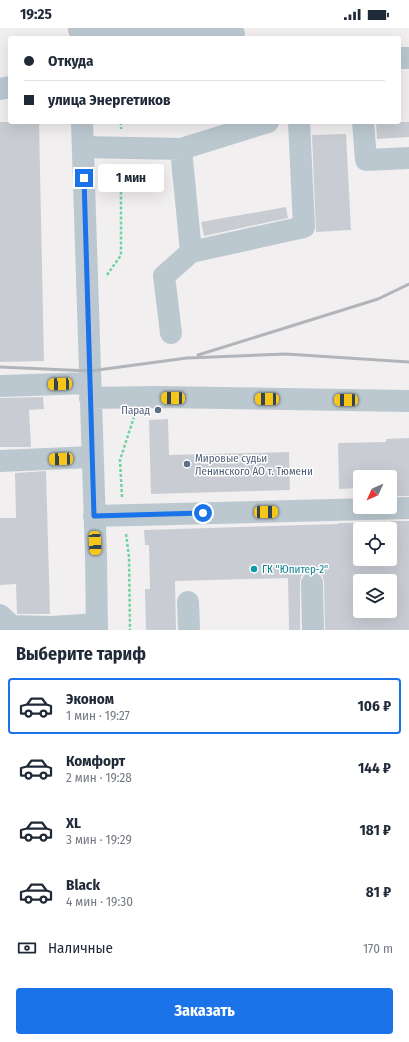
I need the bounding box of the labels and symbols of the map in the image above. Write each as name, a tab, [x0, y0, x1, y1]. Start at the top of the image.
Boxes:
callout: 1 мин	[98, 164, 164, 192]
route end	[75, 169, 93, 187]
car	[48, 378, 72, 390]
car	[161, 392, 185, 404]
car	[255, 393, 279, 405]
car	[334, 394, 358, 406]
place label: Парад	[121, 404, 150, 417]
marker: Парад	[153, 405, 163, 415]
place label: Мировые судьи Ленинского АО т. Тюмени	[195, 452, 313, 478]
car	[49, 453, 73, 465]
marker: Мировые судьи Ленинского АО т. Тюмени	[182, 459, 192, 469]
north arrow	[353, 470, 397, 514]
route start	[194, 504, 212, 522]
car	[254, 506, 278, 518]
car	[88, 531, 102, 555]
place label: ГК "Юпитер-2"	[262, 563, 328, 576]
marker: ГК "Юпитер-2"	[249, 564, 259, 574]

